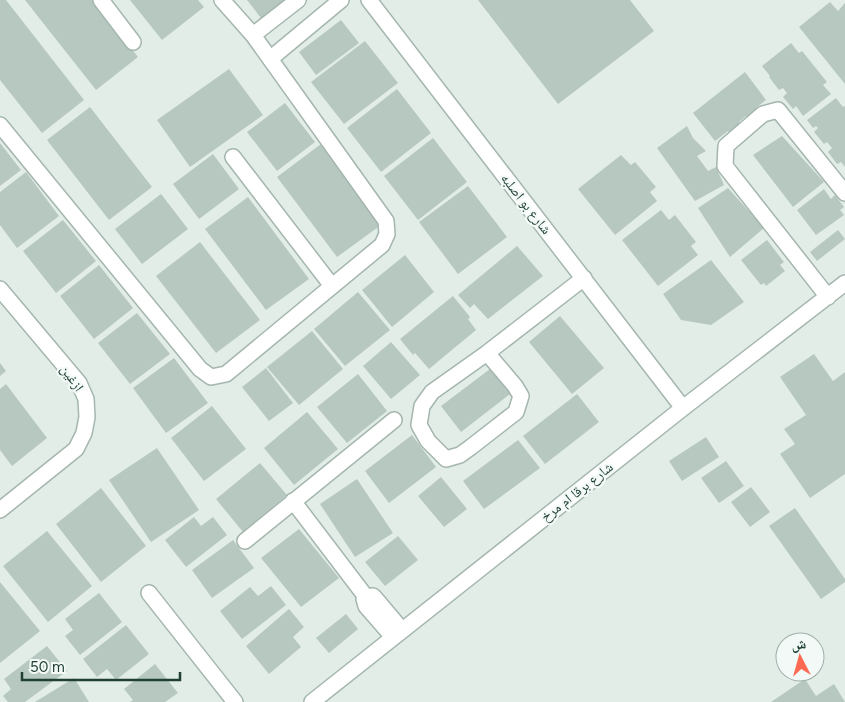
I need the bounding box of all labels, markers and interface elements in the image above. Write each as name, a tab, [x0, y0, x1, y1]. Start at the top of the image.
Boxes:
street label: شارع بو اصلبه	[496, 170, 555, 238]
street label: ازغين	[57, 361, 87, 395]
street label: شارع برقا ام مرخ	[537, 459, 617, 526]
north arrow	[775, 632, 825, 682]
text: ش	[790, 635, 807, 654]
scale bar	[22, 650, 180, 682]
text: 50 m	[30, 658, 65, 676]

